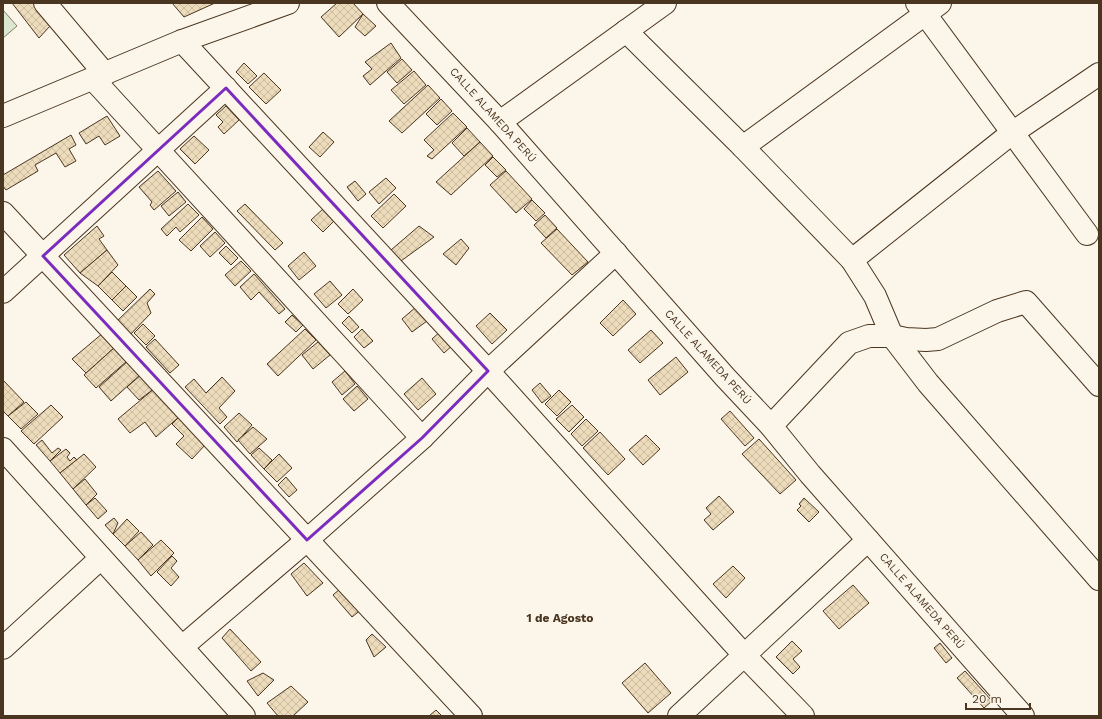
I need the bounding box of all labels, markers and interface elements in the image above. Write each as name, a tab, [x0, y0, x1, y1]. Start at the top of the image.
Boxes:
street label: CALLE ALAMEDA PERÚ	[447, 64, 540, 165]
street label: CALLE ALAMEDA PERÚ	[662, 306, 755, 407]
street label: CALLE ALAMEDA PERÚ	[877, 550, 968, 652]
district label: 1 de Agosto	[526, 611, 594, 625]
scale bar	[966, 685, 1030, 711]
text: 20 m	[972, 692, 1002, 706]

